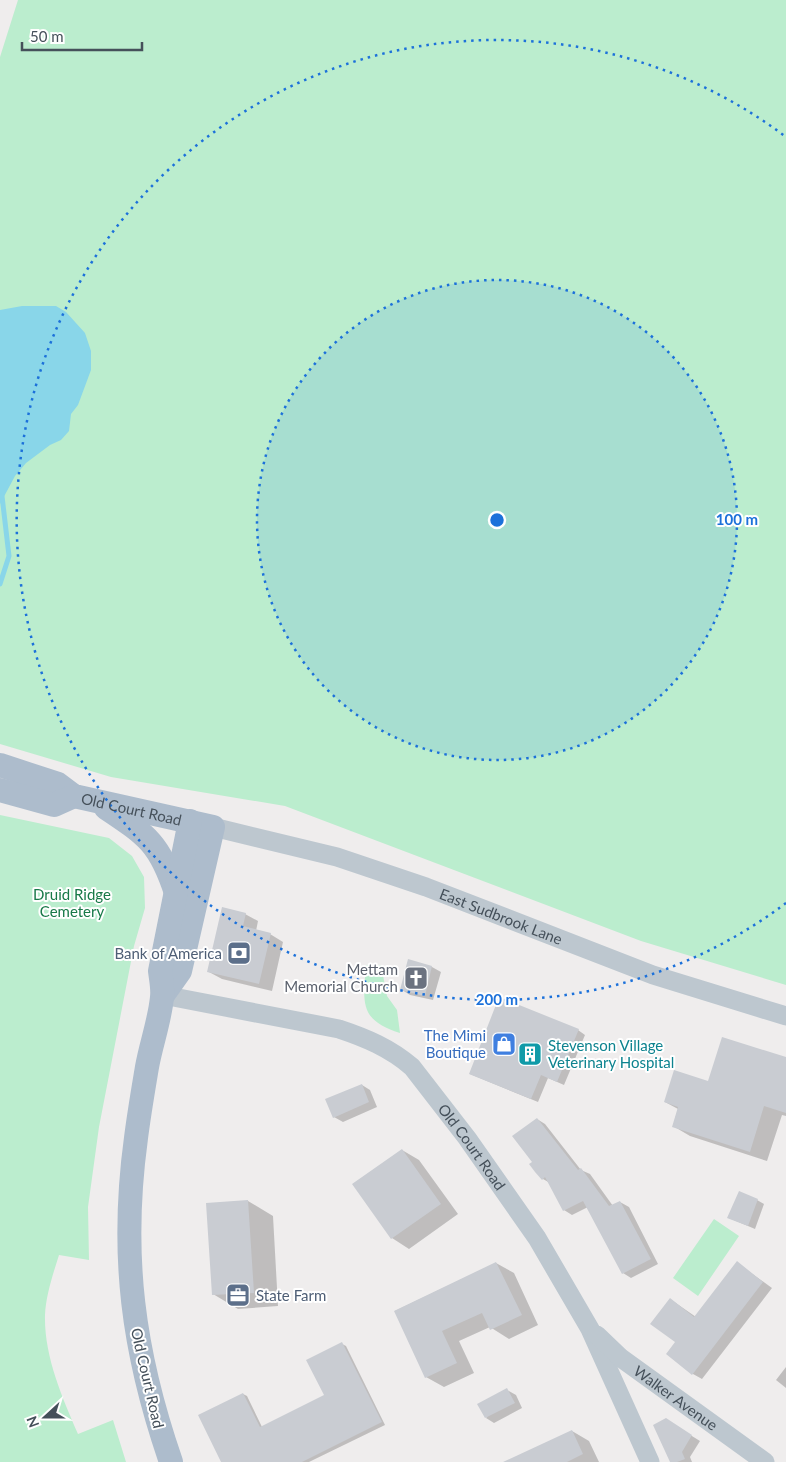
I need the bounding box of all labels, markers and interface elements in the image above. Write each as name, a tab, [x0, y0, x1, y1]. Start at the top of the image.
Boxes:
scale bar	[22, 20, 142, 52]
text: 50 m	[30, 27, 64, 45]
text: 100 m	[716, 510, 758, 528]
centre of rings	[488, 511, 506, 529]
street label: Old Court Road	[80, 789, 184, 829]
street label: East Sudbrook Lane	[437, 884, 565, 948]
park label: Druid Ridge Cemetery	[33, 885, 111, 920]
bank icon: Bank of America	[226, 940, 252, 966]
place label: Bank of America	[114, 944, 222, 962]
place label: Mettam Memorial Church	[284, 960, 398, 995]
church icon: Mettam Memorial Church	[403, 965, 429, 991]
text: 200 m	[476, 990, 518, 1008]
place label: The Mimi Boutique	[424, 1026, 486, 1061]
shop icon: The Mimi Boutique	[491, 1031, 517, 1057]
place label: Stevenson Village Veterinary Hospital	[548, 1036, 674, 1071]
building icon: Stevenson Village Veterinary Hospital	[517, 1041, 543, 1067]
street label: Old Court Road	[435, 1100, 510, 1193]
office icon: State Farm	[225, 1282, 251, 1308]
place label: State Farm	[256, 1286, 326, 1304]
street label: Old Court Road	[128, 1326, 168, 1430]
street label: Walker Avenue	[631, 1361, 721, 1434]
north arrow	[20, 1392, 70, 1442]
text: N	[23, 1414, 42, 1430]

